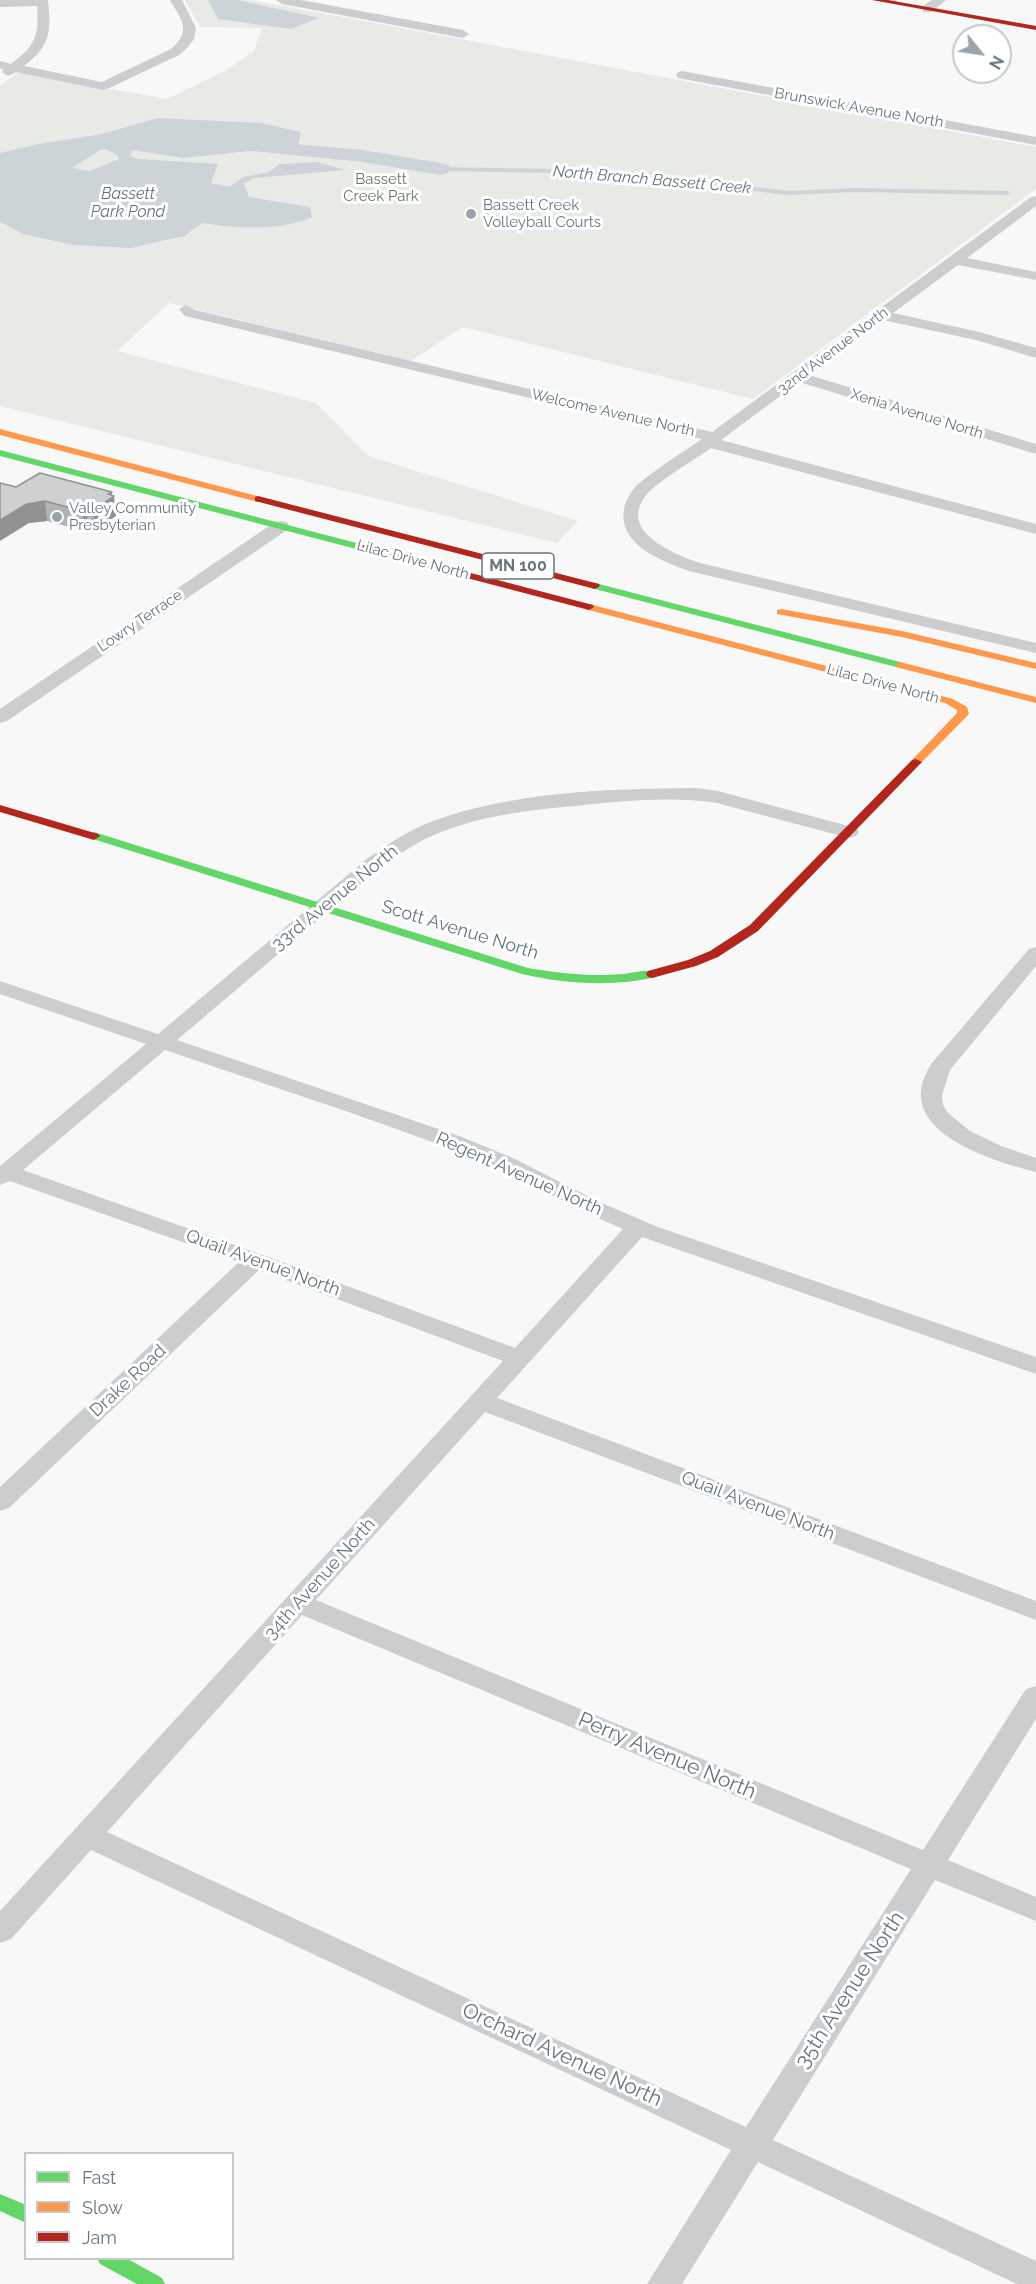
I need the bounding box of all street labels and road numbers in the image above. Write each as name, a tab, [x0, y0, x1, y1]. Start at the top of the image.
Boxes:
street label: Brunswick Avenue North	[773, 84, 945, 132]
street label: 32nd Avenue North	[774, 304, 892, 398]
street label: Welcome Avenue North	[530, 385, 696, 441]
street label: Xenia Avenue North	[849, 385, 985, 443]
street label: Lilac Drive North	[355, 536, 471, 584]
road number: MN 100	[482, 553, 554, 579]
street label: Lowry Terrace	[94, 586, 186, 656]
street label: Lilac Drive North	[825, 660, 941, 708]
street label: 33rd Avenue North	[268, 840, 402, 956]
street label: Scott Avenue North	[379, 896, 541, 964]
street label: Regent Avenue North	[432, 1128, 606, 1220]
street label: Quail Avenue North	[183, 1225, 343, 1301]
street label: Drake Road	[85, 1340, 171, 1422]
street label: Quail Avenue North	[678, 1467, 838, 1545]
street label: 34th Avenue North	[260, 1514, 380, 1644]
street label: Perry Avenue North	[574, 1707, 760, 1805]
street label: 35th Avenue North	[790, 1907, 910, 2073]
street label: Orchard Avenue North	[458, 1998, 666, 2112]

